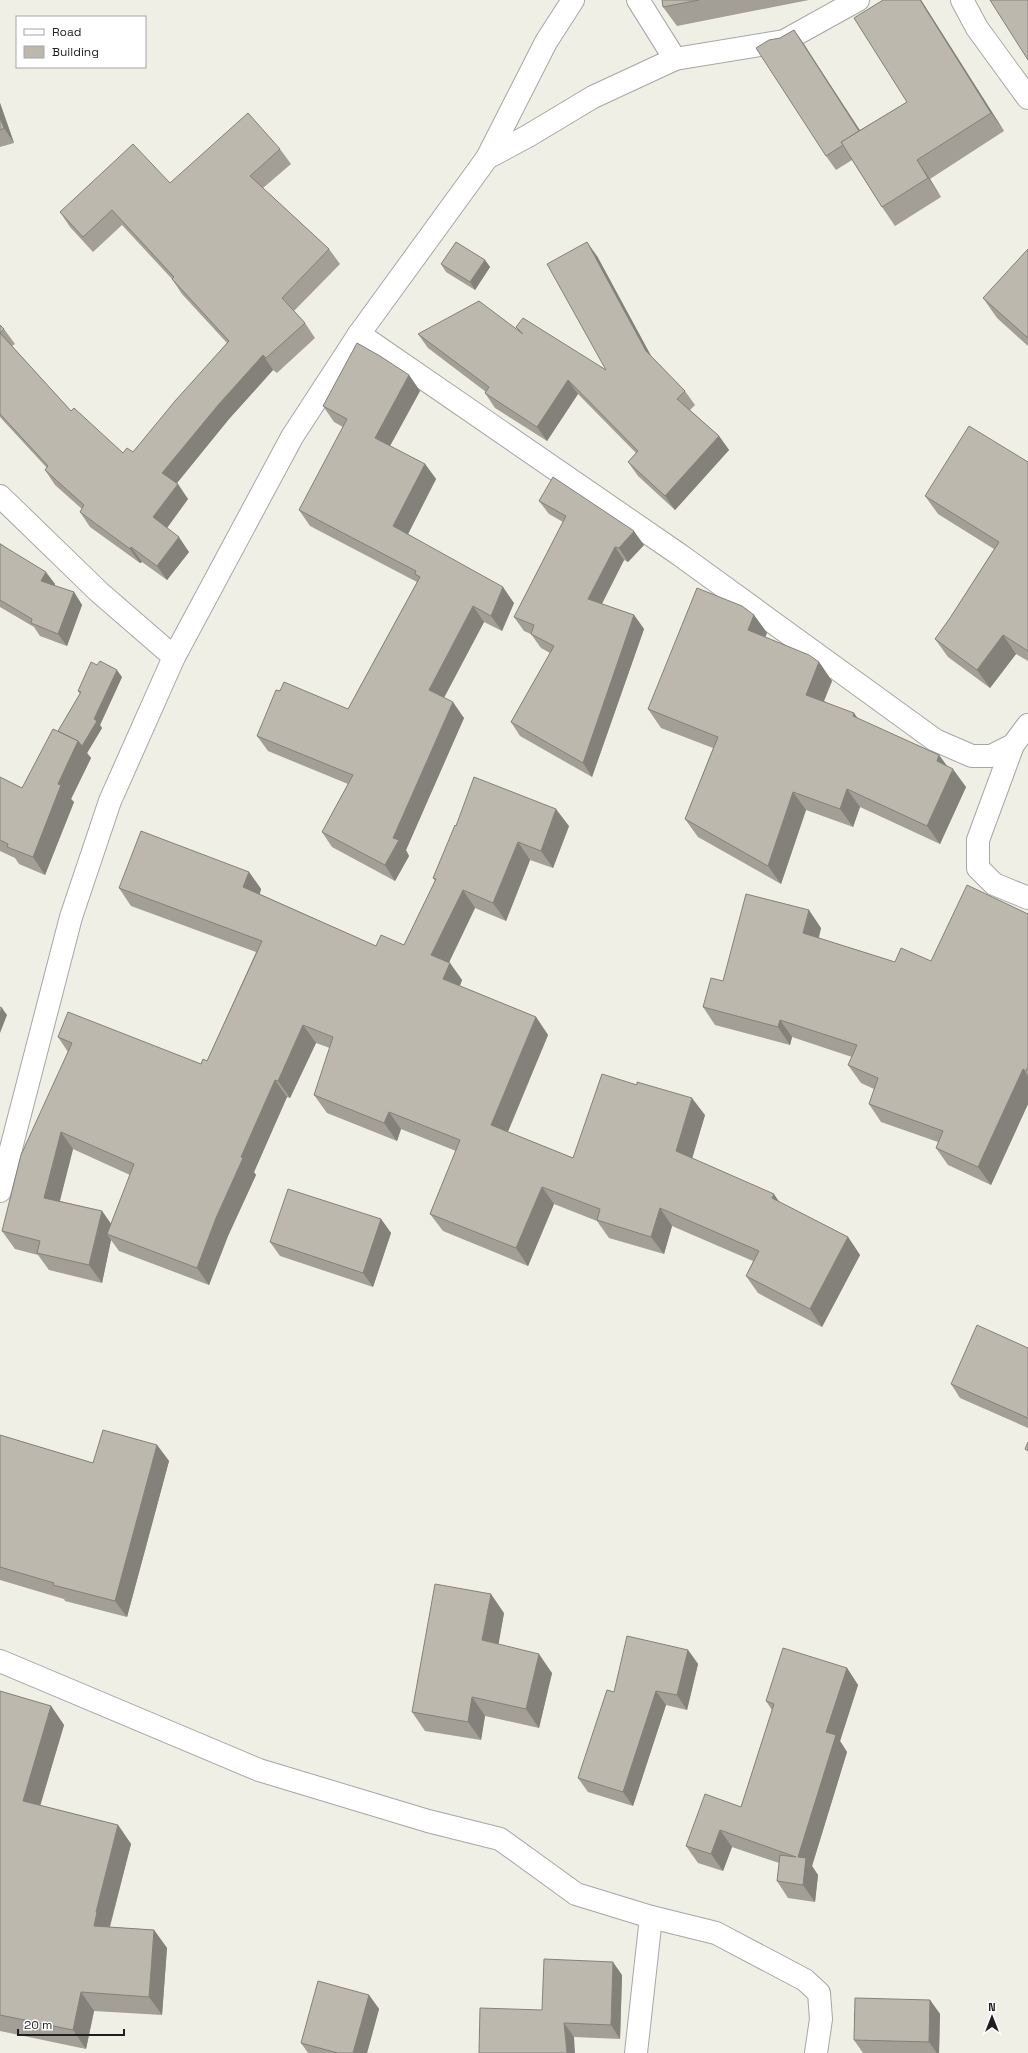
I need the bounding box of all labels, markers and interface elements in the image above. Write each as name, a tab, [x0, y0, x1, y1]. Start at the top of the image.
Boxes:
legend	[16, 16, 146, 68]
text: Road	[52, 24, 81, 40]
text: Building	[52, 44, 99, 60]
north arrow	[972, 1997, 1012, 2037]
text: N	[988, 2000, 996, 2014]
scale bar	[18, 2011, 124, 2037]
text: 20 m	[24, 2017, 52, 2033]

